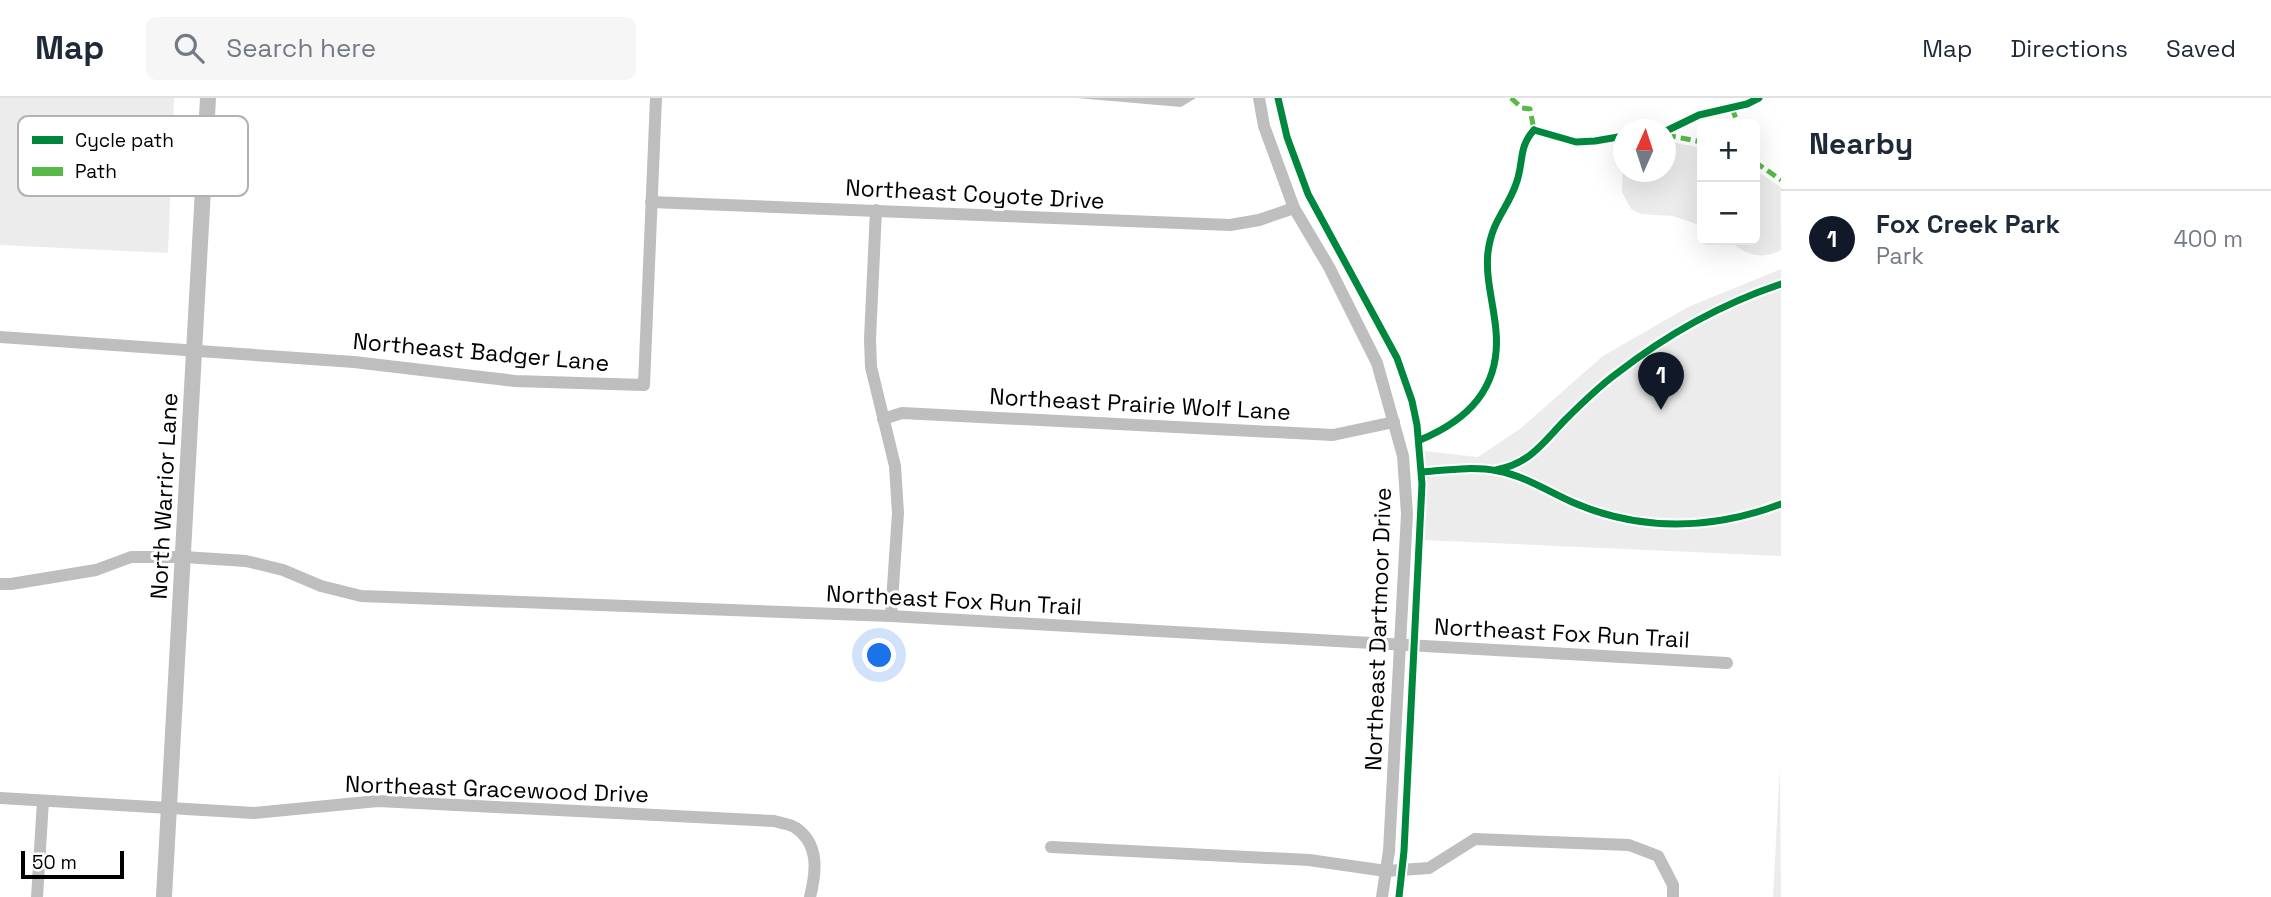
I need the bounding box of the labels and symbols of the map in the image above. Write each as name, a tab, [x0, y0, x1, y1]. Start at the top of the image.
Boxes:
legend	[18, 116, 248, 196]
north arrow	[1613, 119, 1676, 182]
text: Cycle path	[75, 128, 174, 153]
text: Path	[75, 159, 117, 184]
street label: Northeast Coyote Drive	[845, 172, 1105, 216]
street label: Northeast Badger Lane	[352, 326, 610, 378]
pin: 1	[1638, 352, 1684, 410]
street label: Northeast Prairie Wolf Lane	[989, 381, 1291, 427]
street label: North Warrior Lane	[144, 392, 184, 600]
street label: Northeast Dartmoor Drive	[1358, 487, 1398, 771]
street label: Northeast Fox Run Trail	[825, 578, 1083, 622]
street label: Northeast Fox Run Trail	[1433, 611, 1691, 655]
your location	[862, 638, 896, 672]
street label: Northeast Gracewood Drive	[345, 769, 649, 809]
scale bar	[21, 848, 124, 880]

